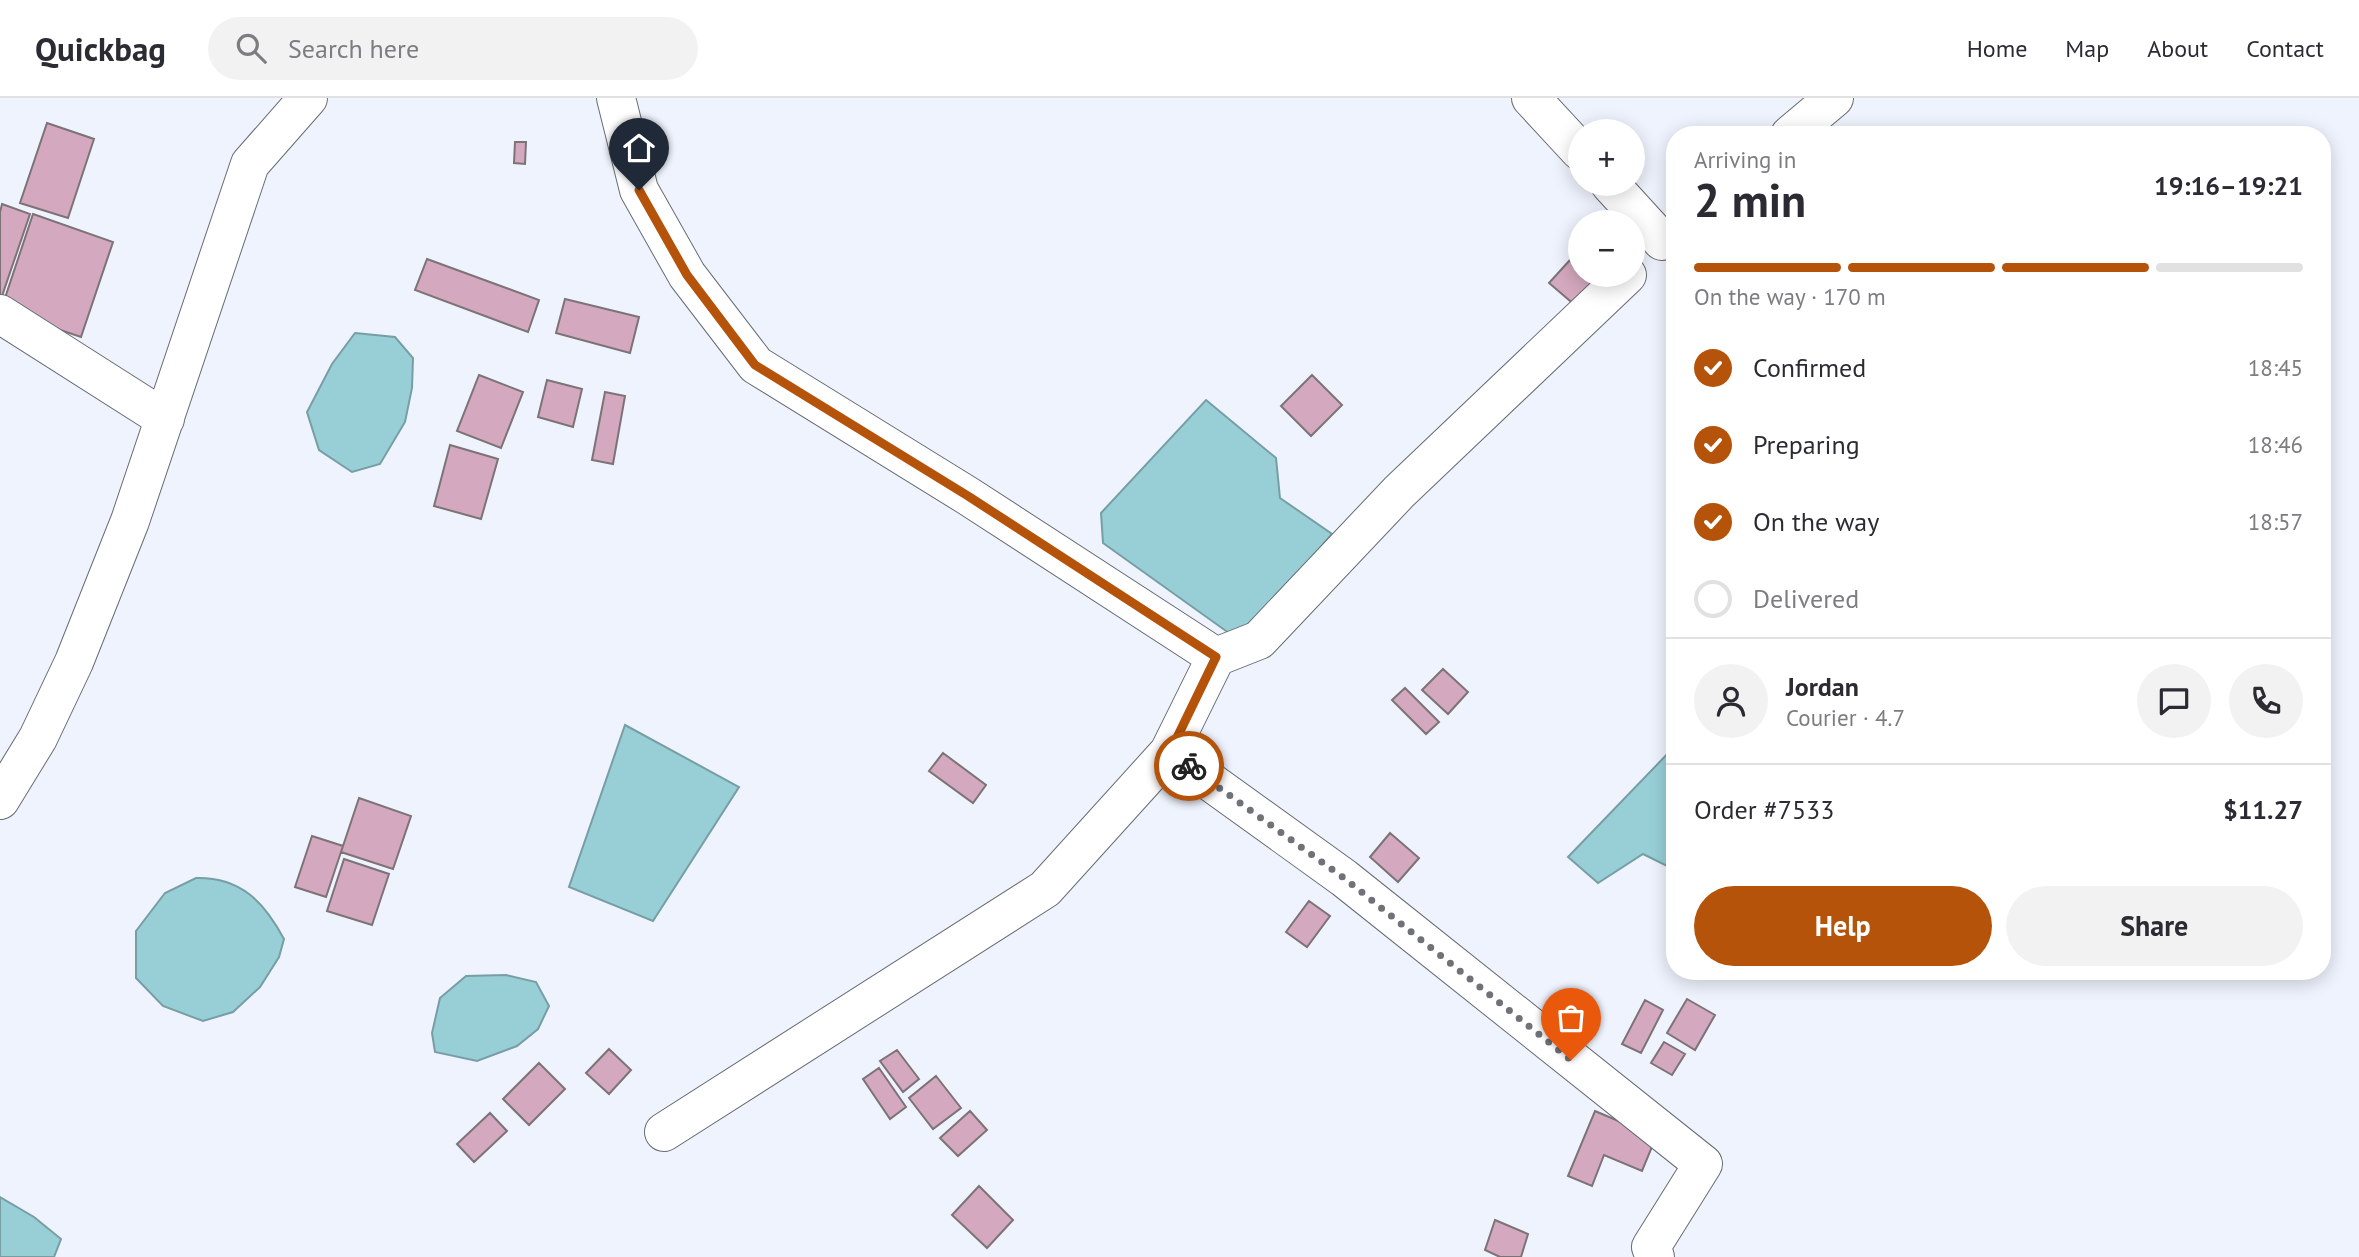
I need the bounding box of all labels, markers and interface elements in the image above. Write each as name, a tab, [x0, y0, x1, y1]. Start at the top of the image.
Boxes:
search box	[208, 17, 698, 80]
text: Quickbag	[35, 27, 166, 70]
icon: search	[232, 29, 270, 67]
text: Search here	[288, 32, 419, 65]
text: Home	[1967, 33, 2027, 64]
text: Map	[2065, 33, 2109, 64]
text: About	[2147, 33, 2208, 64]
text: Contact	[2246, 33, 2324, 64]
pin	[609, 118, 669, 190]
map controls	[1568, 119, 1645, 287]
button: +	[1568, 119, 1645, 196]
icon: home	[620, 129, 658, 167]
text: Arriving in	[1694, 145, 1796, 174]
text: 19:16–19:21	[2154, 169, 2303, 202]
text: 2 min	[1694, 170, 1806, 230]
button: −	[1568, 210, 1645, 287]
text: On the way · 170 m	[1694, 282, 1886, 311]
icon: check	[1694, 349, 1732, 387]
text: Confirmed	[1753, 351, 1866, 384]
text: 18:45	[2248, 353, 2303, 382]
icon: check	[1694, 426, 1732, 464]
text: Preparing	[1753, 428, 1860, 461]
text: 18:46	[2248, 430, 2303, 459]
icon: check	[1694, 503, 1732, 541]
text: On the way	[1753, 505, 1879, 538]
text: 18:57	[2248, 507, 2303, 536]
text: Delivered	[1753, 582, 1859, 615]
button: person	[1694, 664, 1768, 738]
button: chat	[2137, 664, 2211, 738]
button: phone	[2229, 664, 2303, 738]
text: Jordan	[1786, 670, 1859, 703]
text: Courier · 4.7	[1786, 703, 1905, 732]
courier	[1154, 731, 1224, 801]
icon: bike	[1170, 747, 1208, 785]
text: Order #7533	[1694, 793, 1834, 826]
text: $11.27	[2223, 793, 2303, 826]
button: Help	[1694, 886, 1992, 966]
button: Share	[2006, 886, 2303, 966]
pin	[1541, 988, 1601, 1060]
icon: bag	[1552, 999, 1590, 1037]

